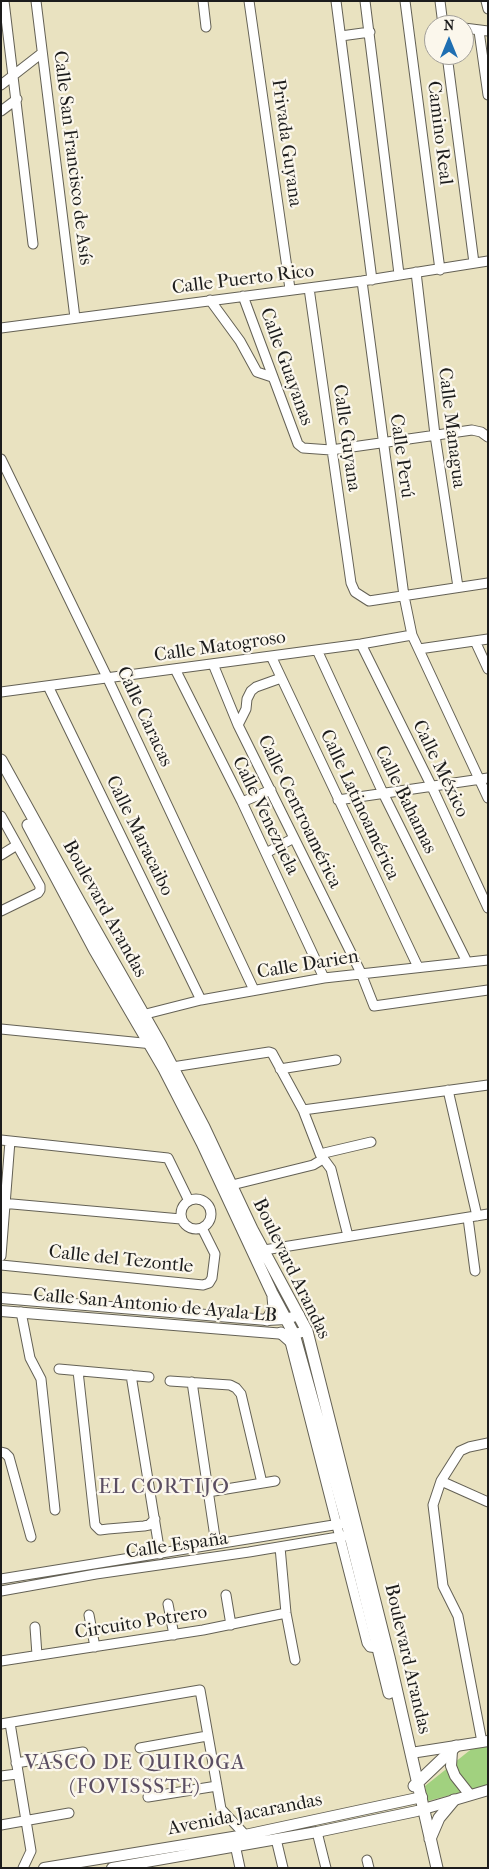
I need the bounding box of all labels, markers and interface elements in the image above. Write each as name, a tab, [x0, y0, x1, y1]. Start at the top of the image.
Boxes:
north arrow	[424, 15, 474, 65]
text: N	[444, 17, 454, 34]
street label: Calle San Francisco de Asís	[48, 49, 96, 267]
street label: Privada Guyana	[266, 78, 306, 208]
street label: Camino Real	[421, 80, 457, 186]
street label: Calle Puerto Rico	[171, 260, 315, 300]
street label: Calle Guayanas	[254, 305, 318, 429]
street label: Calle Managua	[432, 366, 470, 490]
street label: Calle Guyana	[327, 383, 365, 493]
street label: Calle Perú	[384, 412, 418, 500]
street label: Calle Matogroso	[153, 626, 287, 668]
street label: Calle Caracas	[111, 663, 177, 771]
street label: Calle México	[407, 717, 473, 821]
street label: Calle Latinoamérica	[314, 726, 404, 884]
street label: Calle Centroamérica	[252, 732, 346, 892]
street label: Calle Bahamas	[369, 742, 441, 858]
street label: Calle Venezuela	[227, 753, 303, 879]
street label: Calle Maracaibo	[100, 772, 178, 900]
street label: Boulevard Arandas	[57, 836, 151, 982]
street label: Calle Darien	[256, 946, 360, 984]
street label: Boulevard Arandas	[247, 1195, 335, 1343]
street label: Calle del Tezontle	[48, 1241, 194, 1279]
street label: Calle San Antonio de Ayala LB	[32, 1284, 278, 1328]
district label: EL CORTIJO	[97, 1475, 231, 1501]
street label: Calle España	[124, 1528, 230, 1564]
street label: Boulevard Arandas	[379, 1582, 435, 1736]
street label: Circuito Potrero	[73, 1601, 209, 1645]
district label: VASCO DE QUIROGA (FOVISSSTE)	[22, 1751, 248, 1801]
street label: Avenida Jacarandas	[166, 1789, 324, 1841]

